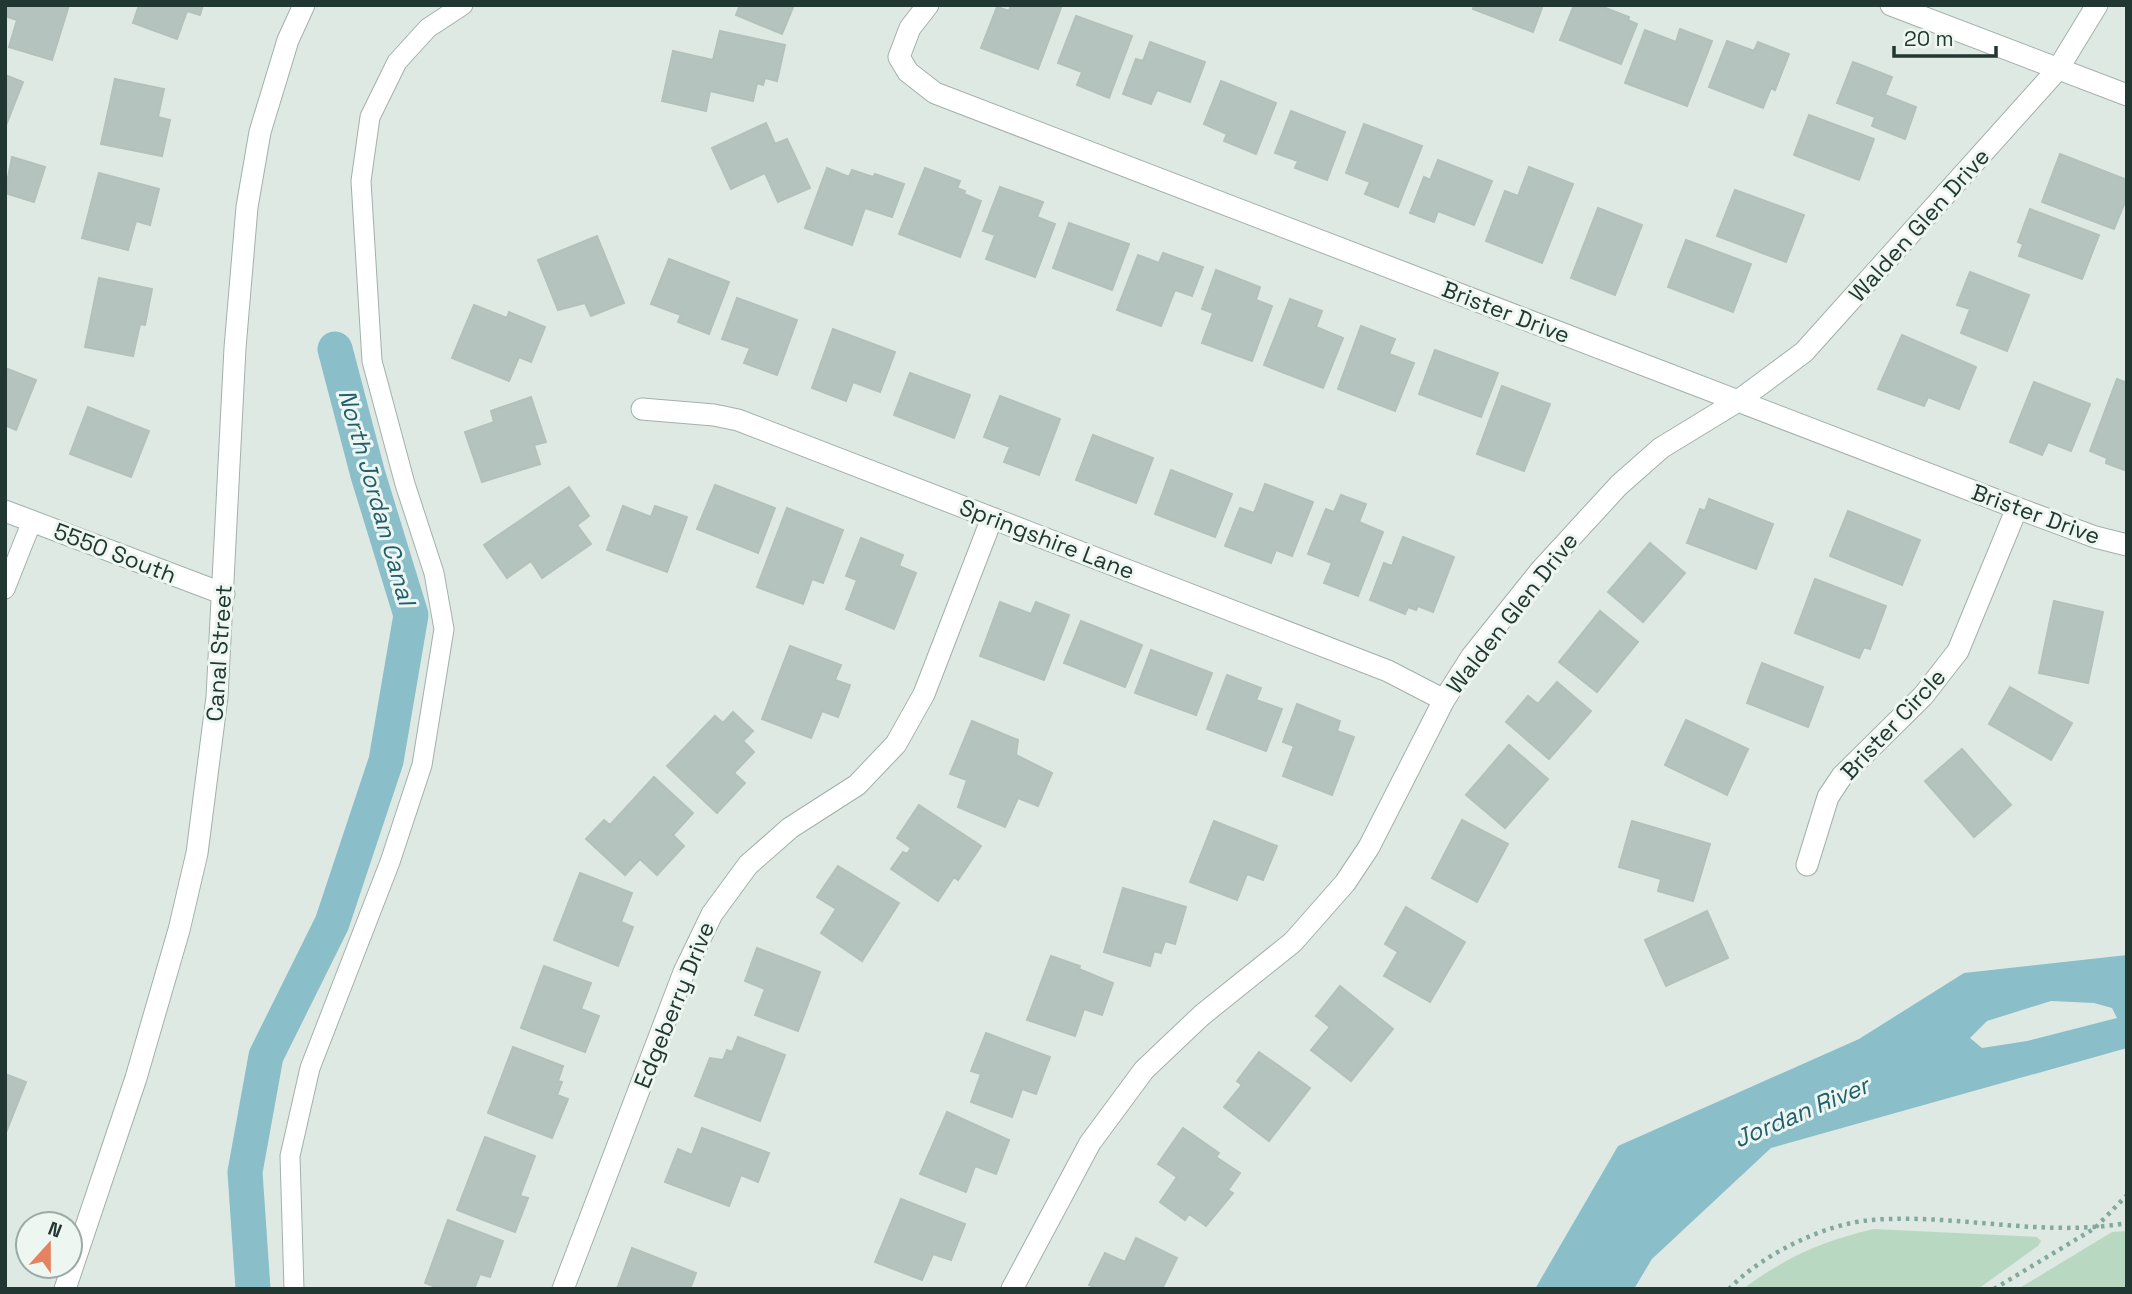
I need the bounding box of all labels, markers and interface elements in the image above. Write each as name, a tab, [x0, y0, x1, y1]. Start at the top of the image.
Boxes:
scale bar	[1894, 14, 1996, 58]
text: 20 m	[1904, 25, 1954, 52]
street label: Walden Glen Drive	[1842, 142, 1996, 308]
street label: Brister Drive	[1438, 274, 1574, 350]
water label: North Jordan Canal	[331, 386, 423, 611]
street label: Brister Drive	[1968, 477, 2104, 551]
street label: Springshire Lane	[955, 492, 1139, 586]
street label: 5550 South	[49, 516, 181, 590]
street label: Walden Glen Drive	[1440, 526, 1584, 700]
street label: Canal Street	[199, 584, 239, 722]
street label: Brister Circle	[1834, 662, 1952, 786]
street label: Edgeberry Drive	[627, 917, 721, 1093]
water label: Jordan River	[1729, 1068, 1876, 1154]
north arrow	[14, 1210, 84, 1280]
text: N	[44, 1216, 65, 1244]

